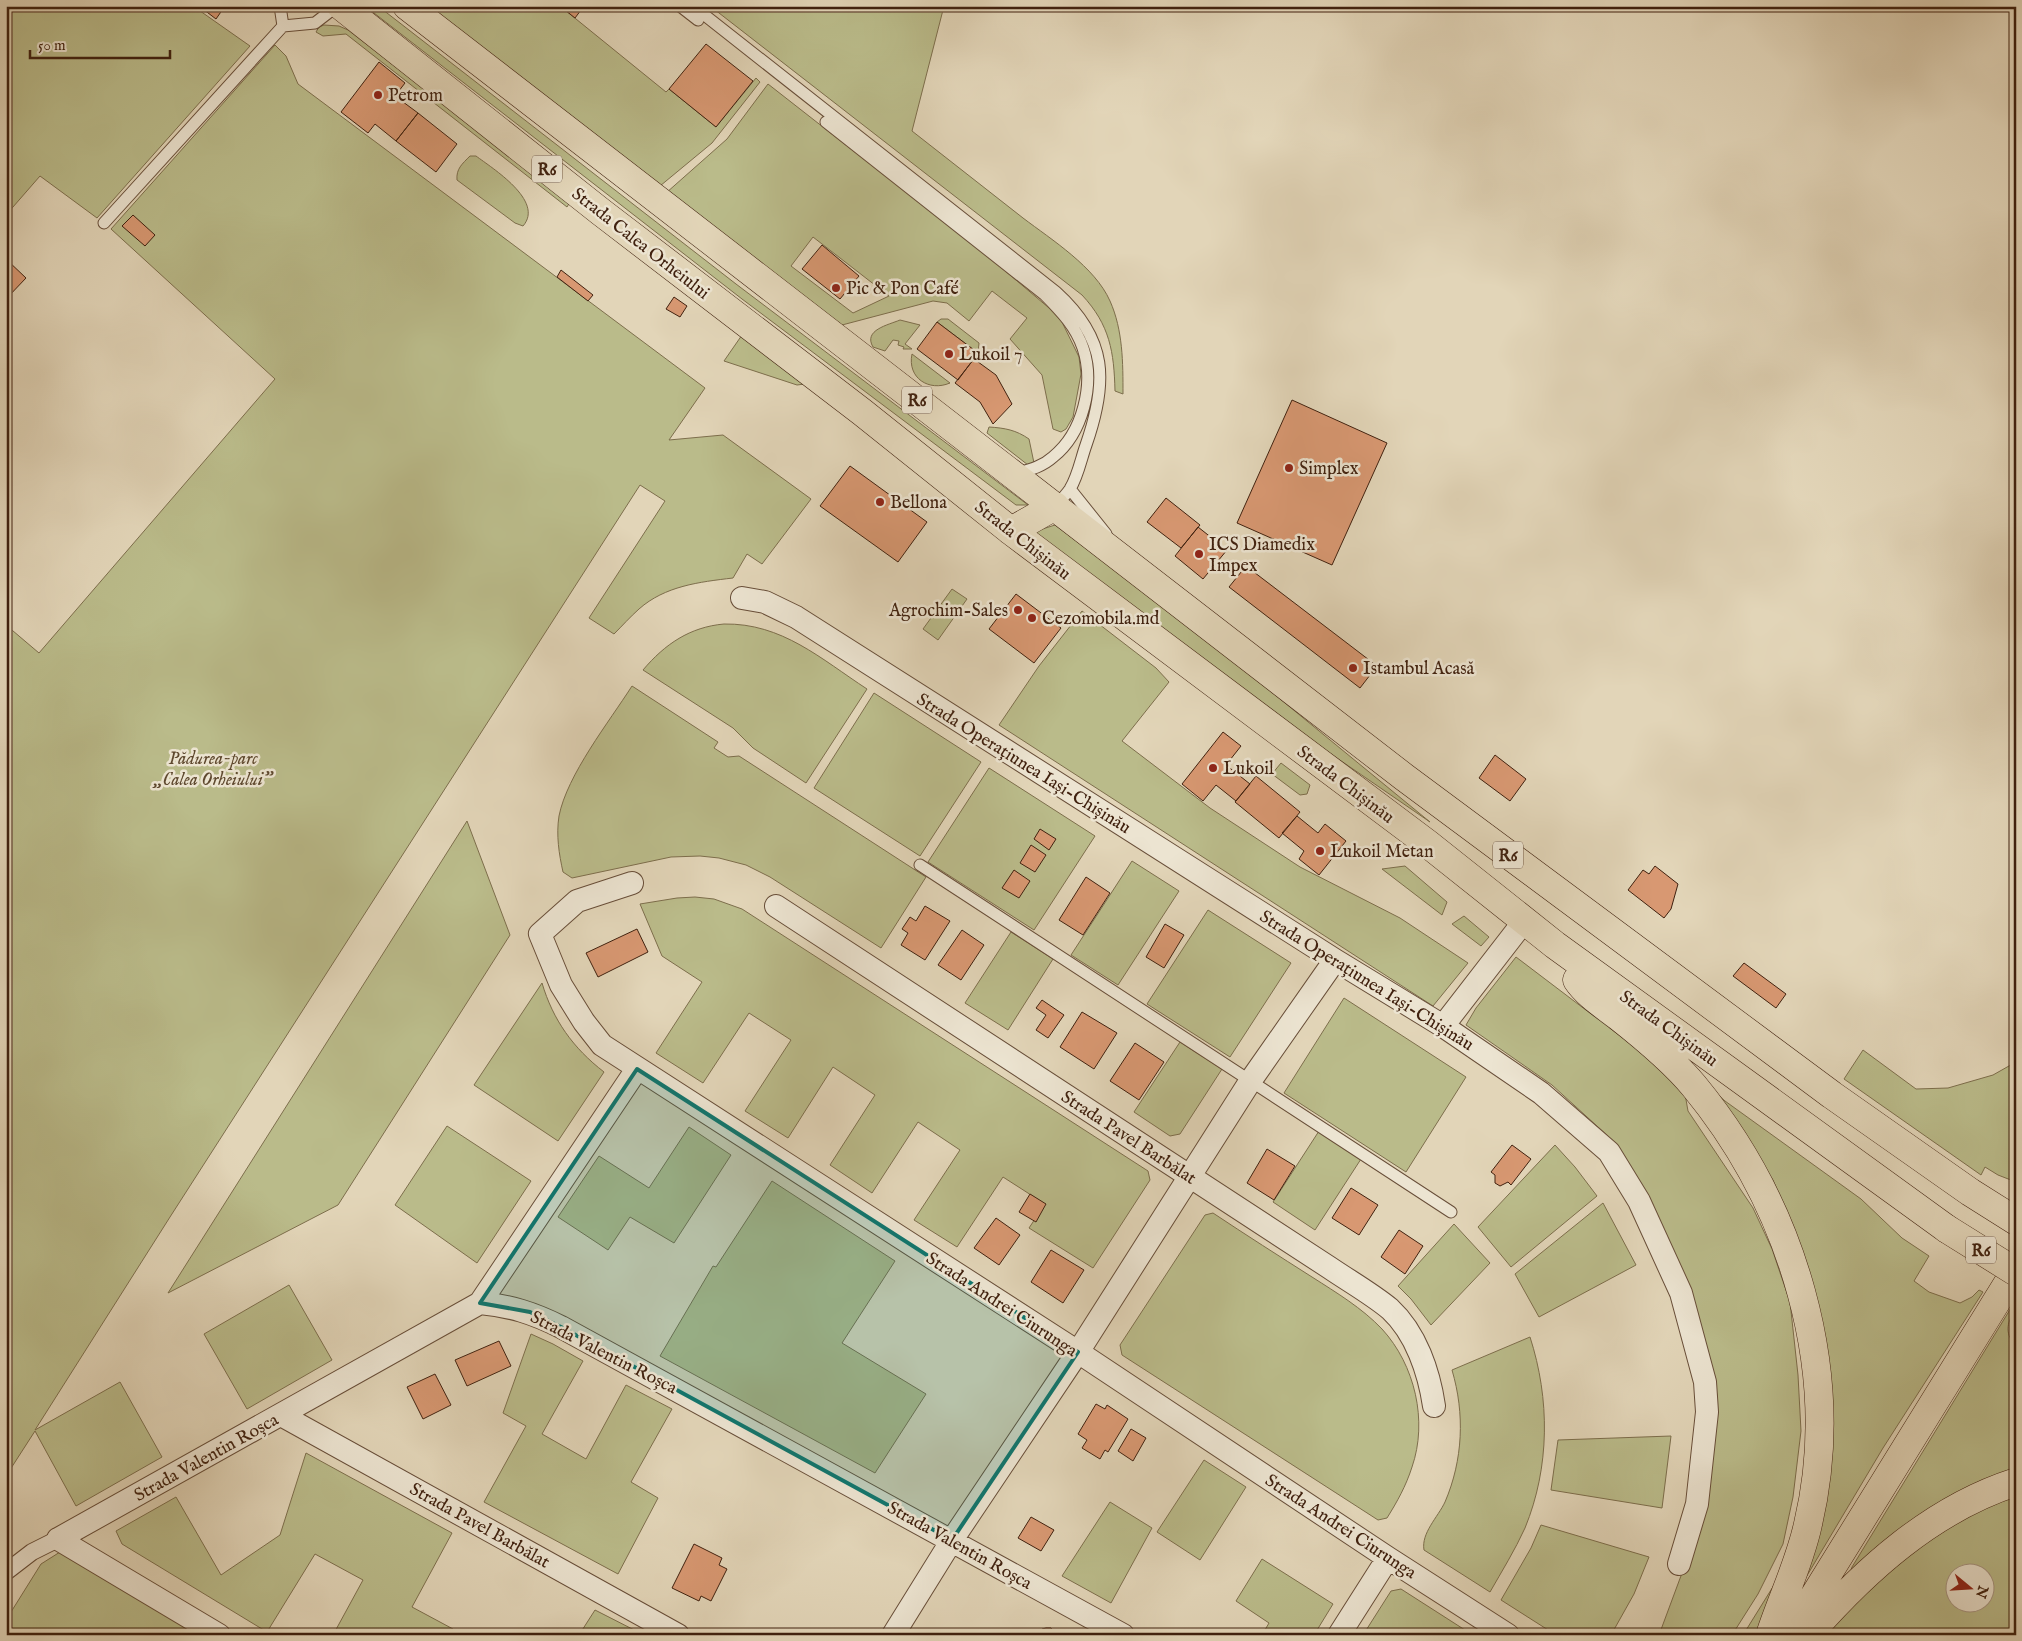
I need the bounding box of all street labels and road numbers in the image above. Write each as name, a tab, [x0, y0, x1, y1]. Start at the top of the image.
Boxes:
road number: R6	[532, 156, 562, 182]
street label: Strada Calea Orheiului	[566, 183, 714, 305]
road number: R6	[902, 386, 932, 414]
street label: Strada Chișinău	[969, 496, 1075, 586]
street label: Strada Operațiunea Iași-Chișinău	[912, 689, 1135, 840]
street label: Strada Chișinău	[1292, 741, 1398, 829]
road number: R6	[1493, 842, 1523, 868]
street label: Strada Operațiunea Iași-Chișinău	[1255, 906, 1478, 1057]
street label: Strada Chișinău	[1614, 986, 1722, 1073]
street label: Strada Pavel Barbălat	[1056, 1086, 1200, 1191]
road number: R6	[1966, 1236, 1996, 1264]
street label: Strada Andrei Ciurunga	[921, 1248, 1081, 1363]
street label: Strada Valentin Roșca	[526, 1306, 681, 1400]
street label: Strada Valentin Roșca	[130, 1409, 283, 1508]
street label: Strada Andrei Ciurunga	[1260, 1470, 1420, 1585]
street label: Strada Pavel Barbălat	[405, 1478, 553, 1574]
street label: Strada Valentin Roșca	[883, 1497, 1036, 1596]

